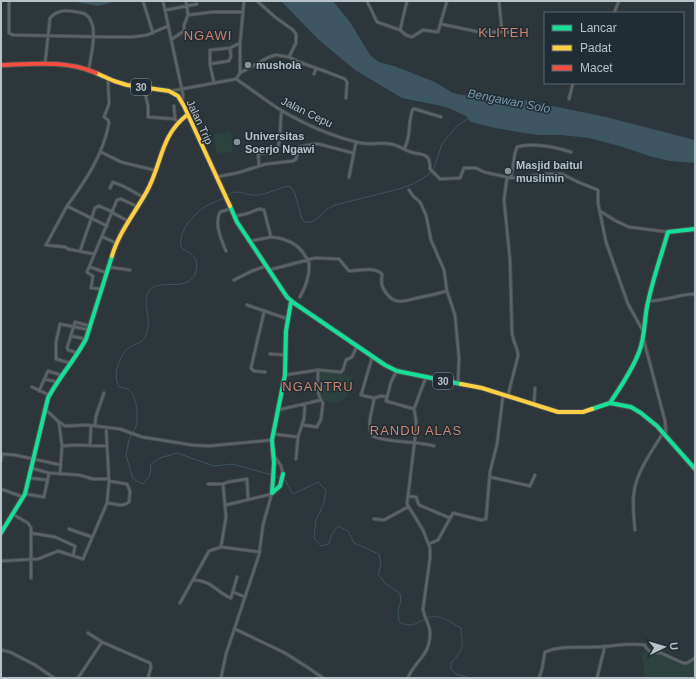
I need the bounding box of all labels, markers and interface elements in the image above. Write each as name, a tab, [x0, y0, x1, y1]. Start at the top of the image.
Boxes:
legend	[544, 12, 684, 84]
text: Lancar	[580, 21, 617, 35]
district label: KLITEH	[478, 25, 530, 40]
district label: NGAWI	[184, 28, 232, 43]
text: Padat	[580, 41, 612, 55]
place label: mushola	[256, 59, 302, 71]
marker: mushola	[243, 60, 253, 70]
text: Macet	[580, 61, 613, 75]
road number: 30	[131, 79, 151, 95]
water label: Bengawan Solo	[466, 86, 552, 116]
street label: Jalan Cepu	[279, 94, 335, 130]
street label: Jalan Trip	[184, 98, 216, 146]
place label: Universitas Soerjo Ngawi	[245, 130, 315, 155]
marker: Universitas Soerjo Ngawi	[232, 137, 242, 147]
place label: Masjid baitul muslimin	[516, 159, 583, 184]
marker: Masjid baitul muslimin	[503, 166, 513, 176]
road number: 30	[433, 373, 453, 389]
district label: NGANTRU	[282, 379, 354, 394]
district label: RANDU ALAS	[370, 423, 462, 438]
north arrow	[644, 627, 684, 667]
text: U	[668, 642, 680, 651]

